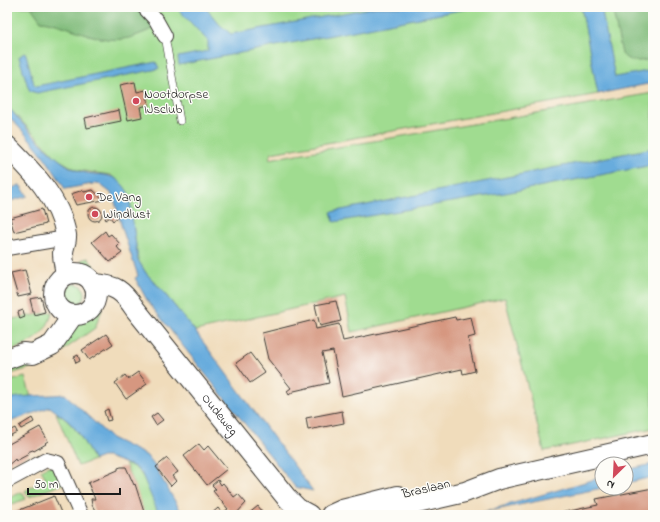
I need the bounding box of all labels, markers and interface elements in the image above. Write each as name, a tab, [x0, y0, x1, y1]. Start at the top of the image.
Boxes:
place label: Nootdorpse IJsclub	[144, 85, 208, 119]
marker: Nootdorpse IJsclub	[131, 96, 141, 106]
place label: De Vang	[96, 188, 141, 208]
marker: De Vang	[84, 192, 94, 202]
place label: Windlust	[103, 205, 151, 224]
marker: Windlust	[90, 209, 100, 219]
street label: Oudeweg	[197, 389, 243, 440]
north arrow	[594, 456, 634, 496]
scale bar	[28, 470, 120, 496]
street label: Braslaan	[399, 474, 452, 504]
text: N	[604, 475, 617, 493]
text: 50 m	[34, 476, 58, 494]

